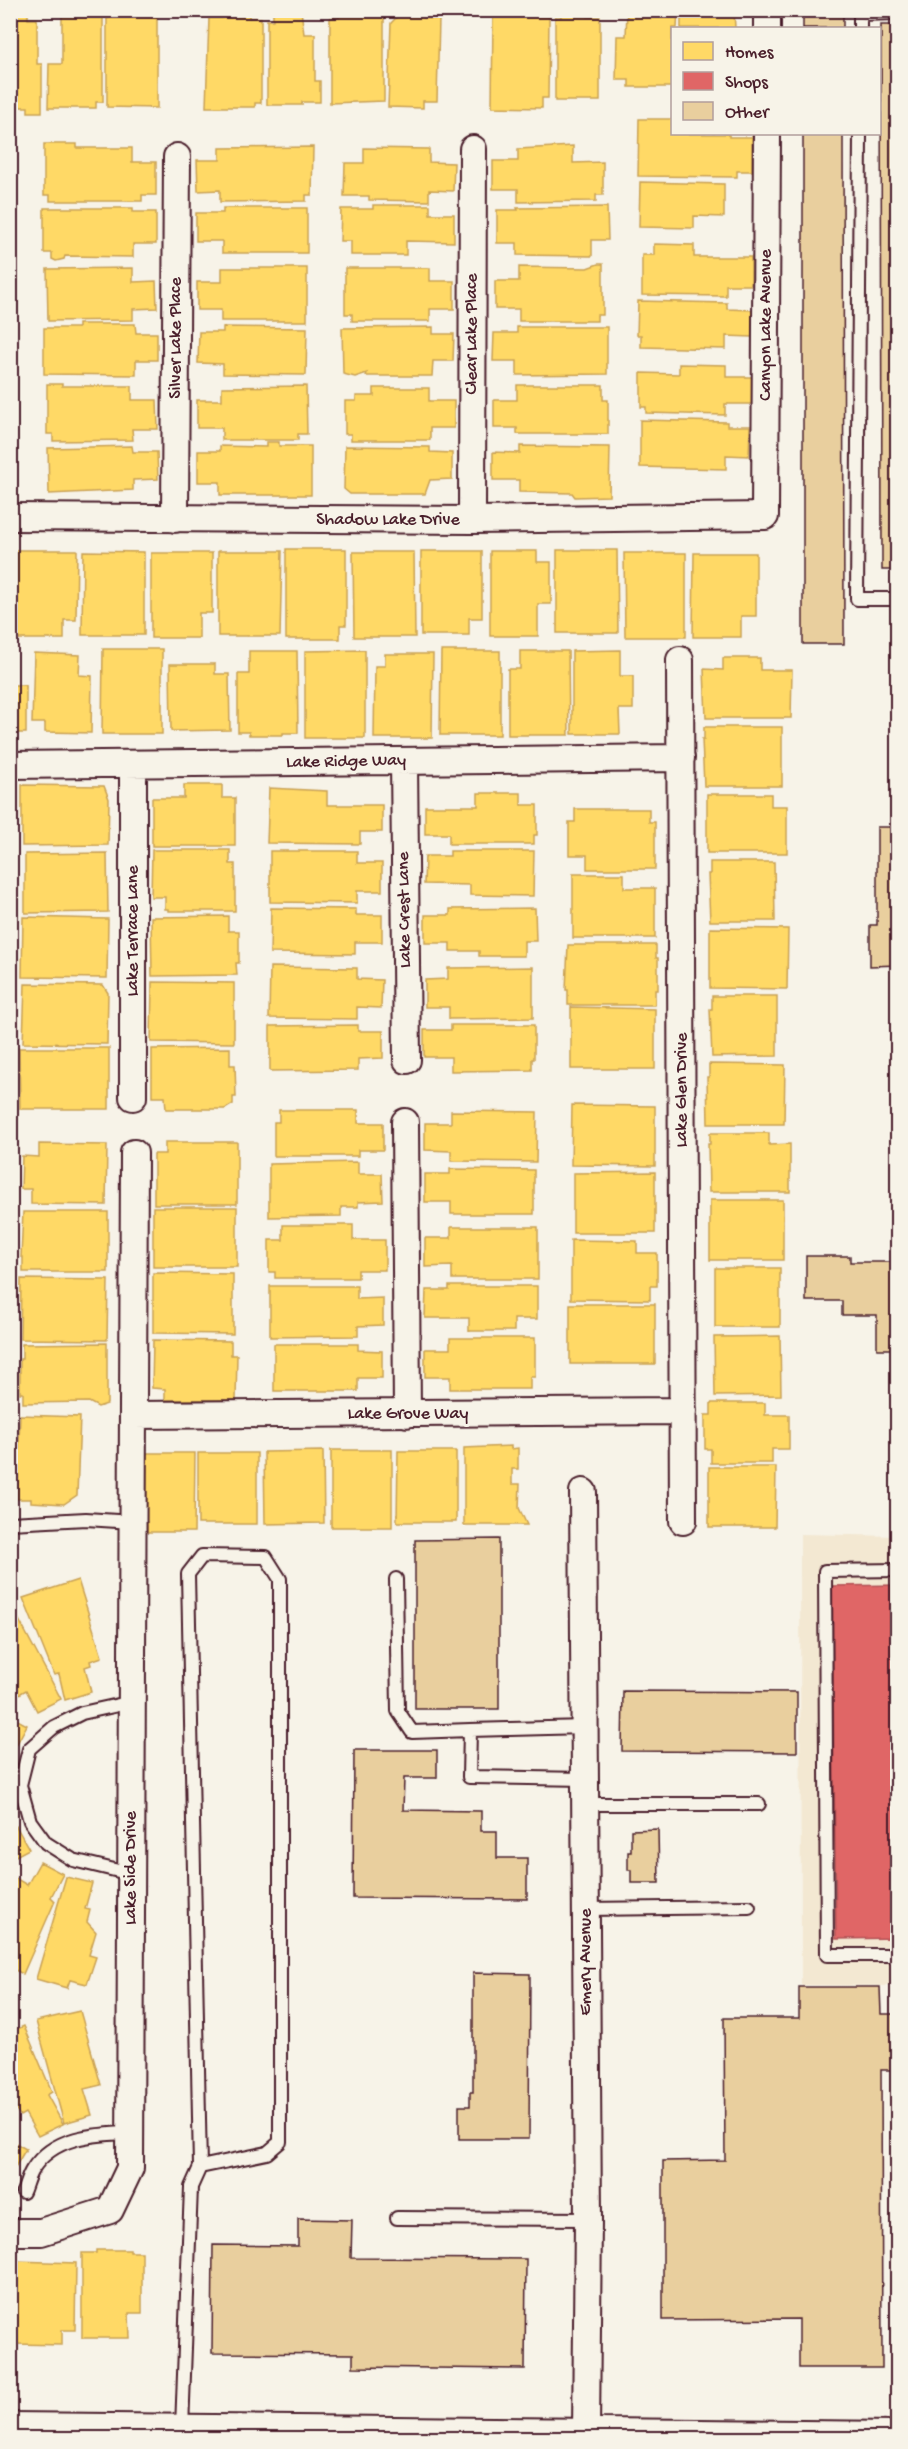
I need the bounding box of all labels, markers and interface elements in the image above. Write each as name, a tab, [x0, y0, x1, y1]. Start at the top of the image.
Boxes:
legend	[671, 27, 881, 135]
text: Homes	[725, 43, 775, 64]
text: Shops	[725, 73, 769, 94]
text: Other	[725, 103, 770, 124]
street label: Canyon Lake Avenue	[756, 248, 777, 401]
street label: Clear Lake Place	[462, 273, 483, 395]
street label: Silver Lake Place	[166, 277, 187, 399]
street label: Shadow Lake Drive	[316, 510, 460, 531]
street label: Lake Ridge Way	[286, 750, 406, 774]
street label: Lake Crest Lane	[393, 851, 417, 968]
street label: Lake Terrace Lane	[123, 865, 144, 997]
street label: Lake Glen Drive	[672, 1032, 693, 1147]
street label: Lake Grove Way	[348, 1404, 469, 1425]
street label: Lake Side Drive	[121, 1810, 142, 1925]
street label: Emery Avenue	[576, 1908, 597, 2015]

